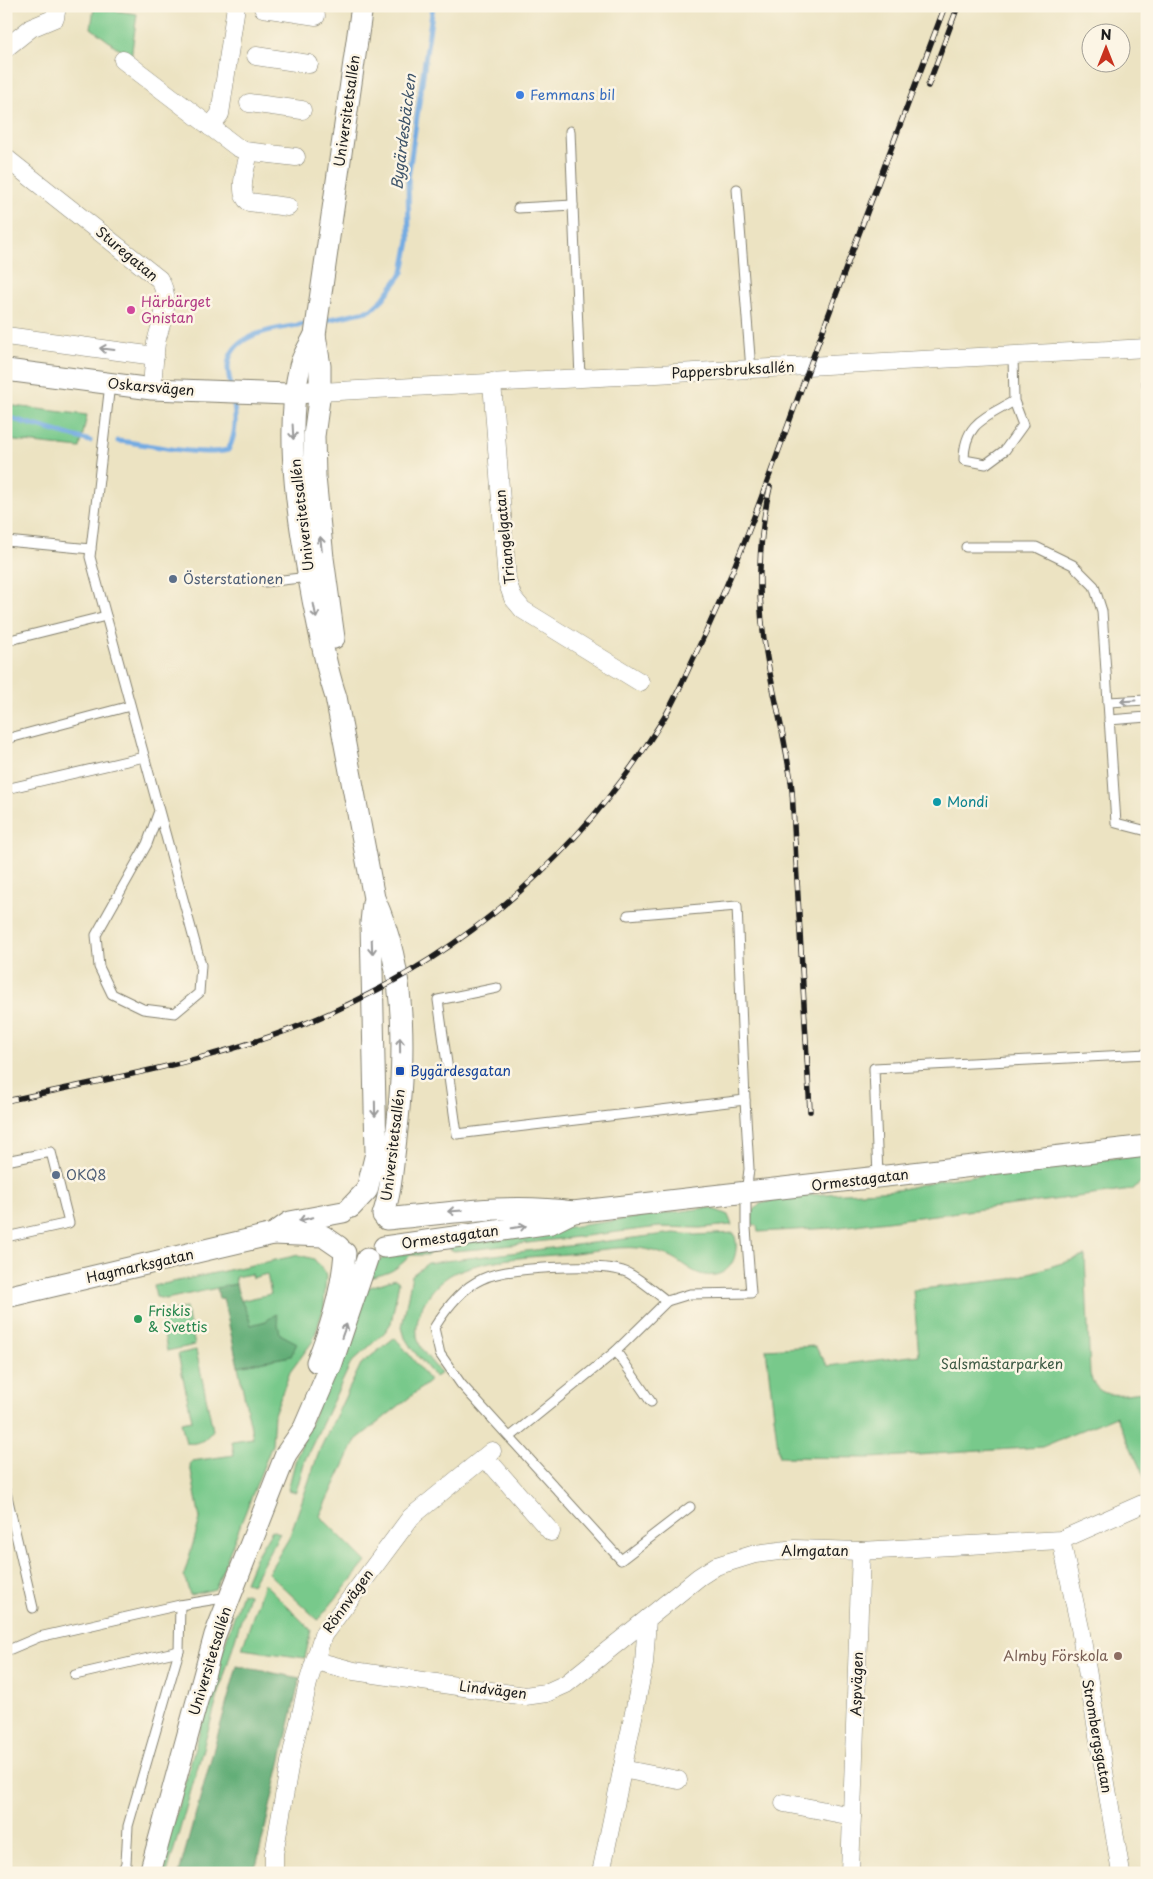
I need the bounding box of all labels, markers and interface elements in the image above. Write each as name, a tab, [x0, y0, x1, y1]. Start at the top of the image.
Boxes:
north arrow	[1080, 22, 1130, 72]
text: N	[1100, 24, 1112, 45]
street label: Universitetsallén	[328, 54, 365, 168]
water label: Bygärdesbäcken	[384, 72, 421, 191]
place label: Femmans bil	[530, 84, 615, 105]
marker: Femmans bil	[514, 89, 526, 101]
street label: Sturegatan	[92, 221, 163, 286]
place label: Härbärget Gnistan	[141, 291, 211, 328]
marker: Härbärget Gnistan	[125, 304, 137, 316]
one-way arrow	[99, 344, 115, 354]
street label: Pappersbruksallén	[671, 356, 795, 383]
street label: Oskarsvägen	[107, 372, 195, 401]
one-way arrow	[289, 424, 298, 440]
street label: Universitetsallén	[284, 458, 319, 572]
street label: Triangelgatan	[489, 489, 520, 585]
one-way arrow	[316, 537, 326, 553]
place label: Österstationen	[183, 568, 283, 589]
marker: Österstationen	[167, 573, 179, 585]
one-way arrow	[311, 602, 321, 618]
one-way arrow	[1120, 697, 1136, 706]
place label: Mondi	[947, 791, 988, 812]
marker: Mondi	[931, 796, 943, 808]
one-way arrow	[368, 938, 377, 954]
one-way arrow	[395, 1037, 405, 1054]
place label: Bygärdesgatan	[410, 1060, 511, 1081]
marker: Bygärdesgatan	[394, 1065, 406, 1077]
street label: Universitetsallén	[375, 1088, 410, 1202]
one-way arrow	[370, 1101, 379, 1117]
street label: Ormestagatan	[810, 1163, 910, 1196]
place label: OKQ8	[66, 1164, 107, 1185]
marker: OKQ8	[50, 1169, 62, 1181]
one-way arrow	[447, 1206, 463, 1215]
one-way arrow	[299, 1214, 315, 1224]
street label: Ormestagatan	[400, 1219, 500, 1254]
one-way arrow	[511, 1222, 527, 1232]
street label: Hagmarksgatan	[84, 1243, 196, 1288]
place label: Friskis & Svettis	[148, 1300, 207, 1337]
marker: Friskis & Svettis	[132, 1313, 144, 1325]
one-way arrow	[340, 1324, 349, 1339]
park label: Salsmästarparken	[941, 1353, 1063, 1374]
street label: Almgatan	[781, 1540, 849, 1561]
street label: Rönnvägen	[317, 1565, 378, 1637]
street label: Universitetsallén	[183, 1604, 236, 1718]
place label: Almby Förskola	[1003, 1645, 1108, 1666]
marker: Almby Förskola	[1112, 1650, 1124, 1662]
street label: Aspvägen	[845, 1651, 868, 1717]
street label: Lindvägen	[458, 1675, 528, 1704]
street label: Strombergsgatan	[1077, 1677, 1118, 1795]

